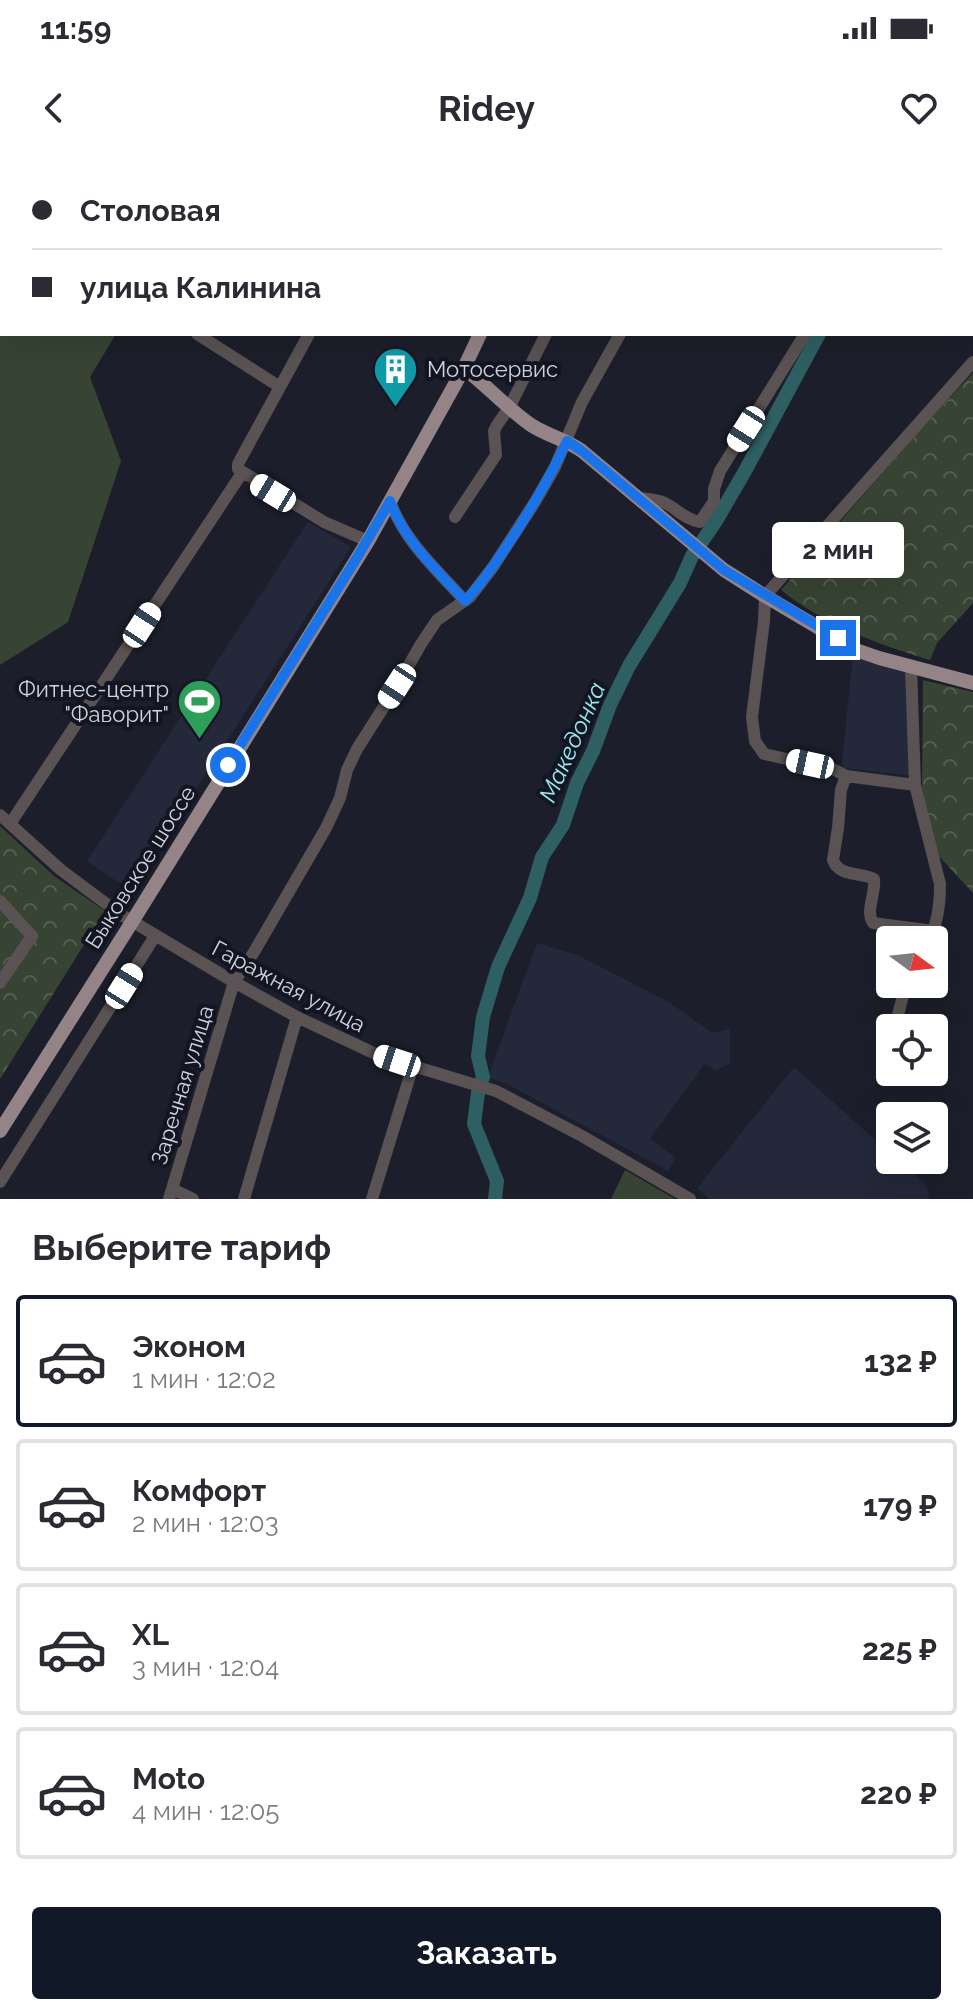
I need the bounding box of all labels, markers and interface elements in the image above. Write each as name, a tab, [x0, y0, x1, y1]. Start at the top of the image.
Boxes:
text: 11:59	[40, 11, 111, 46]
icon: back	[32, 86, 76, 130]
icon: heart	[897, 86, 941, 130]
text: Ridey	[438, 87, 535, 129]
text: Столовая	[80, 193, 221, 228]
text: улица Калинина	[80, 270, 321, 305]
building icon: Мотосервис	[372, 345, 420, 408]
place label: Мотосервис	[427, 356, 558, 382]
car	[723, 402, 769, 456]
car	[246, 470, 300, 516]
callout: 2 мин	[772, 522, 904, 578]
text: 2 мин	[802, 535, 874, 565]
car	[119, 598, 165, 652]
route end	[820, 620, 856, 656]
car	[374, 659, 420, 713]
place label: Фитнес-центр "Фаворит"	[18, 676, 169, 727]
sports icon: Фитнес-центр "Фаворит"	[176, 678, 224, 741]
water label: Македонка	[533, 678, 611, 806]
route start	[210, 747, 246, 783]
car	[784, 747, 836, 781]
street label: Быковское шоссе	[79, 781, 201, 953]
north arrow	[876, 926, 948, 998]
map controls	[876, 926, 948, 1174]
street label: Гаражная улица	[208, 935, 370, 1037]
car	[101, 959, 147, 1013]
street label: Заречная улица	[145, 1002, 219, 1168]
button: locate	[876, 1014, 948, 1086]
car	[370, 1042, 424, 1080]
button: layers	[876, 1102, 948, 1174]
text: Выберите тариф	[32, 1226, 331, 1268]
icon: car	[36, 1325, 108, 1397]
text: Эконом	[132, 1329, 246, 1364]
text: 132 ₽	[864, 1344, 937, 1379]
text: 1 мин · 12:02	[132, 1364, 276, 1394]
icon: car	[36, 1469, 108, 1541]
text: Комфорт	[132, 1473, 266, 1508]
text: 179 ₽	[863, 1488, 937, 1523]
text: 2 мин · 12:03	[132, 1508, 279, 1538]
icon: car	[36, 1613, 108, 1685]
text: XL	[132, 1617, 169, 1652]
text: 225 ₽	[862, 1632, 937, 1667]
text: 3 мин · 12:04	[132, 1652, 279, 1682]
icon: car	[36, 1757, 108, 1829]
text: Moto	[132, 1761, 205, 1796]
text: 220 ₽	[860, 1776, 937, 1811]
text: 4 мин · 12:05	[132, 1796, 279, 1826]
button: Заказать	[32, 1907, 941, 1999]

